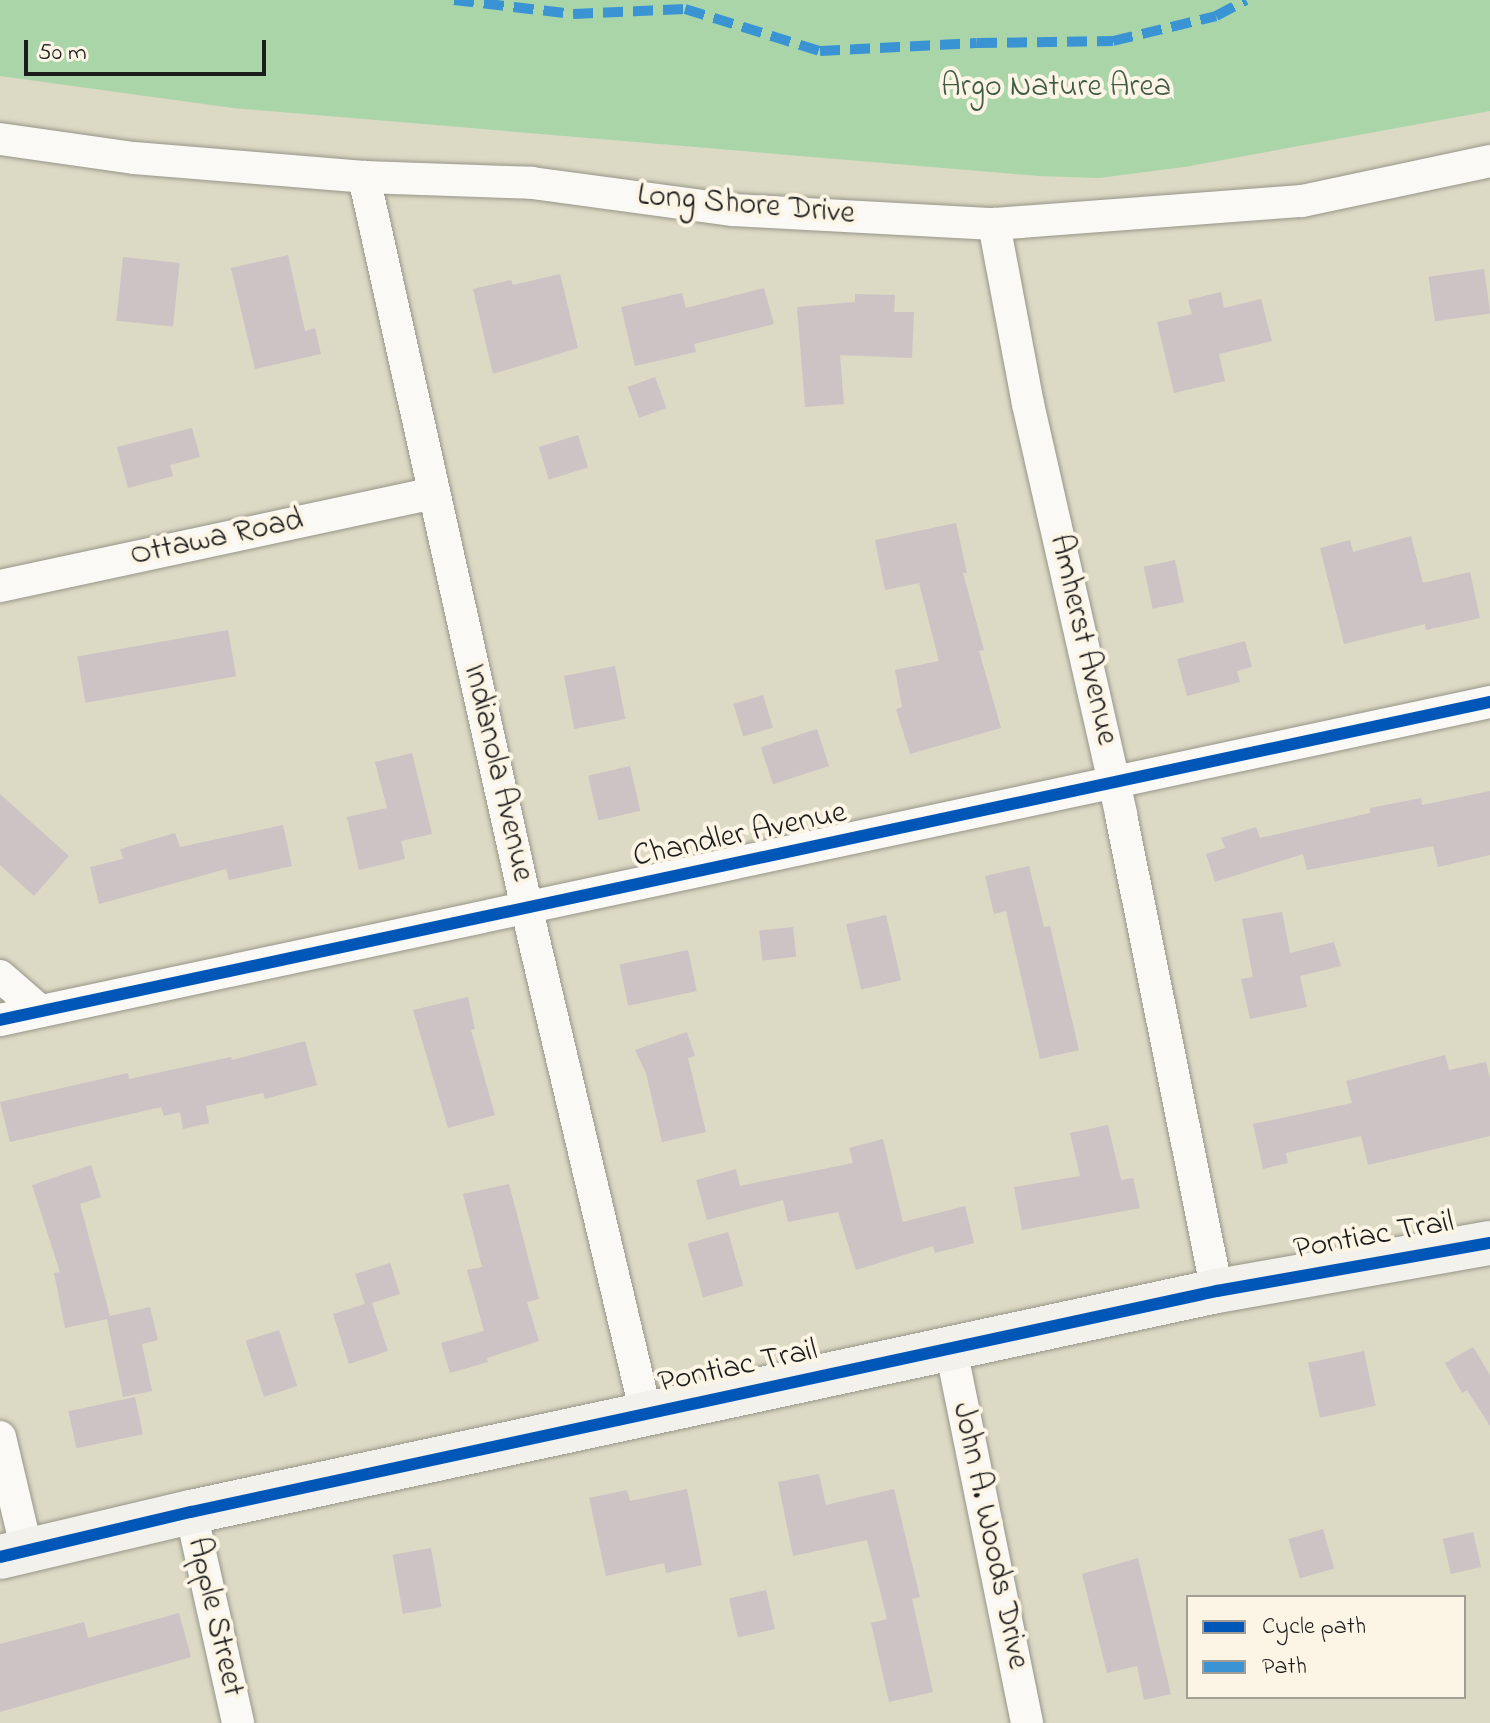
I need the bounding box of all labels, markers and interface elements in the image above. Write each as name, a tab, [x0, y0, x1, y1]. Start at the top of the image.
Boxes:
scale bar	[28, 24, 270, 74]
text: 50 m	[38, 36, 87, 71]
park label: Argo Nature Area	[941, 69, 1171, 107]
street label: Long Shore Drive	[636, 177, 856, 235]
street label: Ottawa Road	[127, 502, 307, 576]
street label: Amherst Avenue	[1039, 531, 1125, 749]
street label: Indianola Avenue	[453, 660, 541, 886]
street label: Chandler Avenue	[630, 795, 850, 877]
street label: Pontiac Trail	[1291, 1204, 1457, 1270]
street label: Pontiac Trail	[655, 1332, 821, 1404]
street label: John A. Woods Drive	[942, 1399, 1036, 1673]
street label: Apple Street	[177, 1534, 251, 1700]
legend	[1186, 1595, 1466, 1699]
text: Cycle path	[1262, 1610, 1366, 1645]
text: Path	[1262, 1650, 1307, 1685]

